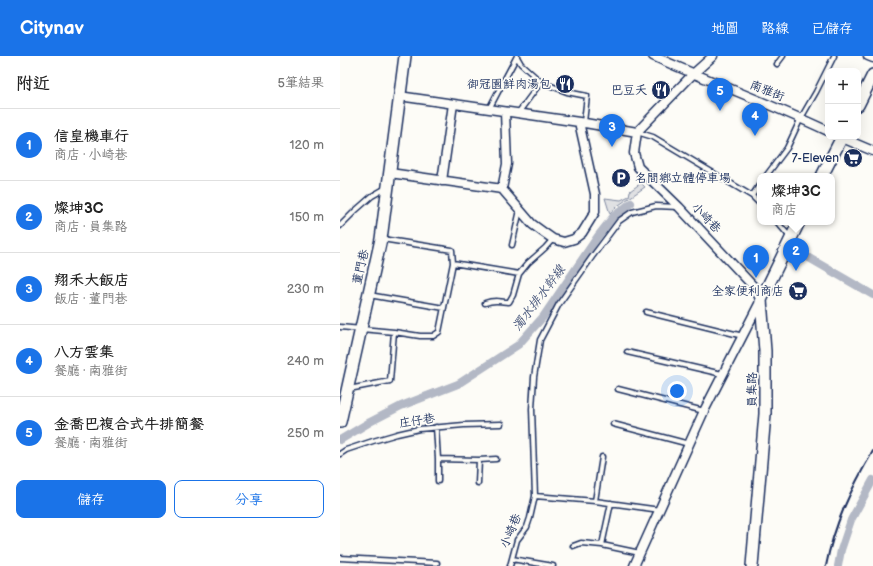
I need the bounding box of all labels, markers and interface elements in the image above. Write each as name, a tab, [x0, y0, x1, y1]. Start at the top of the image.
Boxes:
text: Citynav	[20, 17, 84, 40]
text: 地圖	[711, 20, 739, 37]
text: 路線	[761, 20, 789, 37]
text: 已儲存	[811, 20, 853, 37]
map controls	[825, 68, 861, 140]
button: +	[825, 68, 861, 104]
restaurant icon: 御冠園鮮肉湯包	[554, 73, 576, 95]
text: 附近	[16, 74, 50, 94]
text: 5筆結果	[278, 75, 324, 91]
place label: 御冠園鮮肉湯包	[467, 77, 551, 92]
street label: 南雅街	[747, 77, 787, 105]
pin: 5	[707, 78, 733, 111]
restaurant icon: 巴豆夭	[650, 79, 672, 101]
place label: 巴豆夭	[611, 83, 647, 98]
pin: 4	[742, 103, 768, 136]
button: −	[825, 104, 861, 140]
pin: 3	[599, 114, 625, 147]
text: 信皇機車行	[54, 127, 129, 146]
text: 1	[26, 137, 32, 153]
text: 120 m	[289, 137, 324, 153]
text: 商店 · 小崎巷	[54, 147, 127, 163]
supermarket icon: 7-Eleven	[842, 147, 864, 169]
place label: 7-Eleven	[792, 151, 839, 166]
parking icon: 名間鄉立體停車場	[610, 167, 632, 189]
place label: 名間鄉立體停車場	[635, 171, 731, 186]
popup	[757, 173, 835, 225]
text: 燦坤3C	[771, 182, 821, 201]
text: 燦坤3C	[54, 199, 103, 218]
street label: 小崎巷	[688, 200, 724, 236]
text: 商店	[771, 202, 797, 218]
text: 2	[25, 209, 33, 225]
text: 150 m	[290, 209, 324, 225]
text: 商店 · 員集路	[54, 219, 127, 235]
pin: 2	[783, 238, 809, 271]
pin: 1	[743, 245, 769, 278]
street label: 董門巷	[350, 248, 372, 286]
water label: 濁水排水幹線	[509, 261, 569, 334]
text: 翔禾大飯店	[54, 271, 129, 290]
supermarket icon: 全家便利商店	[787, 280, 809, 302]
text: 3	[25, 281, 33, 297]
text: 230 m	[287, 281, 324, 297]
place label: 全家便利商店	[712, 284, 784, 299]
text: 飯店 · 董門巷	[54, 291, 127, 307]
text: 八方雲集	[54, 343, 114, 362]
text: 4	[25, 353, 33, 369]
text: 240 m	[287, 353, 324, 369]
text: 餐廳 · 南雅街	[54, 363, 127, 379]
street label: 員集路	[745, 372, 760, 408]
your location	[667, 381, 687, 401]
street label: 庄仔巷	[398, 411, 436, 431]
text: 金喬巴複合式牛排簡餐	[54, 415, 204, 434]
text: 5	[25, 425, 33, 441]
text: 250 m	[287, 425, 324, 441]
text: 餐廳 · 南雅街	[54, 435, 127, 451]
button: 儲存	[16, 480, 166, 518]
button: 分享	[174, 480, 324, 518]
street label: 小崎巷	[497, 511, 525, 551]

